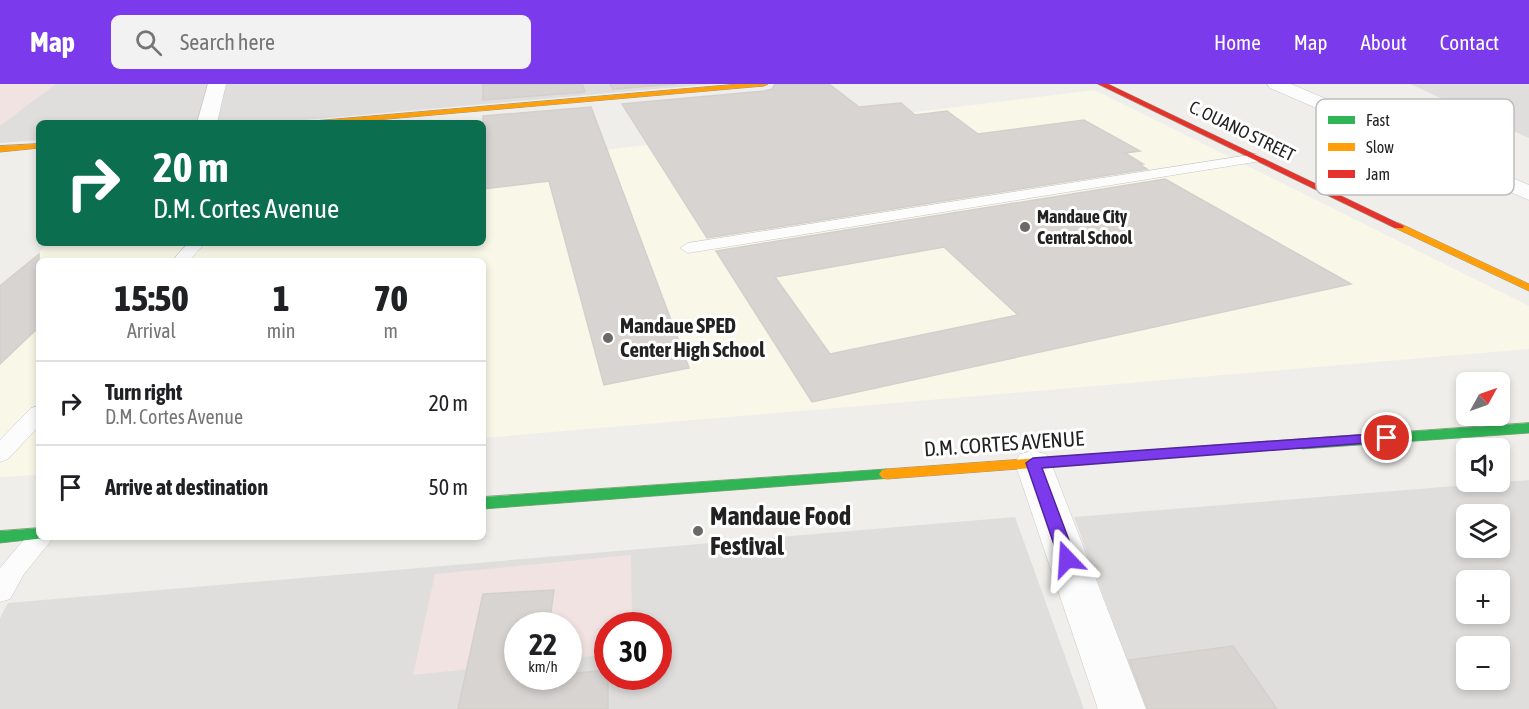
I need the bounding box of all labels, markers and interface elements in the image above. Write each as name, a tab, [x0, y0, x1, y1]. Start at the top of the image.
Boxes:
search box	[111, 15, 531, 69]
text: Map	[30, 26, 75, 58]
icon: search	[132, 26, 165, 59]
text: Search here	[180, 29, 275, 55]
text: Home	[1214, 30, 1261, 54]
text: Map	[1294, 30, 1328, 54]
text: About	[1361, 30, 1407, 54]
text: Contact	[1440, 30, 1499, 54]
street label: C. OUANO STREET	[1186, 96, 1299, 165]
legend	[1316, 99, 1514, 195]
text: Fast	[1366, 111, 1390, 129]
text: Slow	[1366, 138, 1394, 156]
text: 20 m	[153, 143, 228, 191]
icon: right	[54, 144, 132, 222]
text: Jam	[1366, 165, 1390, 183]
text: D.M. Cortes Avenue	[153, 193, 339, 224]
place label: Mandaue City Central School	[1037, 206, 1133, 248]
marker: Mandaue City Central School	[1018, 220, 1032, 234]
text: 15:50	[114, 277, 188, 319]
text: 1	[273, 277, 290, 319]
text: 70	[374, 277, 408, 319]
place label: Mandaue SPED Center High School	[620, 313, 765, 361]
text: Arrival	[127, 319, 176, 342]
text: min	[267, 319, 295, 342]
text: m	[384, 319, 398, 342]
marker: Mandaue SPED Center High School	[601, 331, 615, 345]
north arrow	[1456, 372, 1510, 426]
map controls	[1456, 372, 1510, 690]
text: Turn right	[105, 379, 182, 405]
icon: right	[54, 387, 87, 420]
text: 20 m	[428, 390, 468, 416]
text: D.M. Cortes Avenue	[105, 405, 243, 428]
pin	[1361, 412, 1412, 463]
icon: arrive	[1370, 421, 1403, 454]
street label: D.M. CORTES AVENUE	[923, 425, 1085, 461]
button: sound	[1456, 438, 1510, 492]
icon: arrive	[54, 471, 87, 504]
text: Arrive at destination	[105, 474, 268, 500]
text: 50 m	[428, 474, 468, 500]
place label: Mandaue Food Festival	[710, 501, 851, 561]
button: layers	[1456, 504, 1510, 558]
marker: Mandaue Food Festival	[691, 524, 705, 538]
position arrow	[1035, 527, 1099, 591]
button: +	[1456, 570, 1510, 624]
speed limit sign: 30	[594, 612, 672, 690]
text: 22	[529, 627, 557, 661]
button: −	[1456, 636, 1510, 690]
text: km/h	[528, 658, 558, 675]

